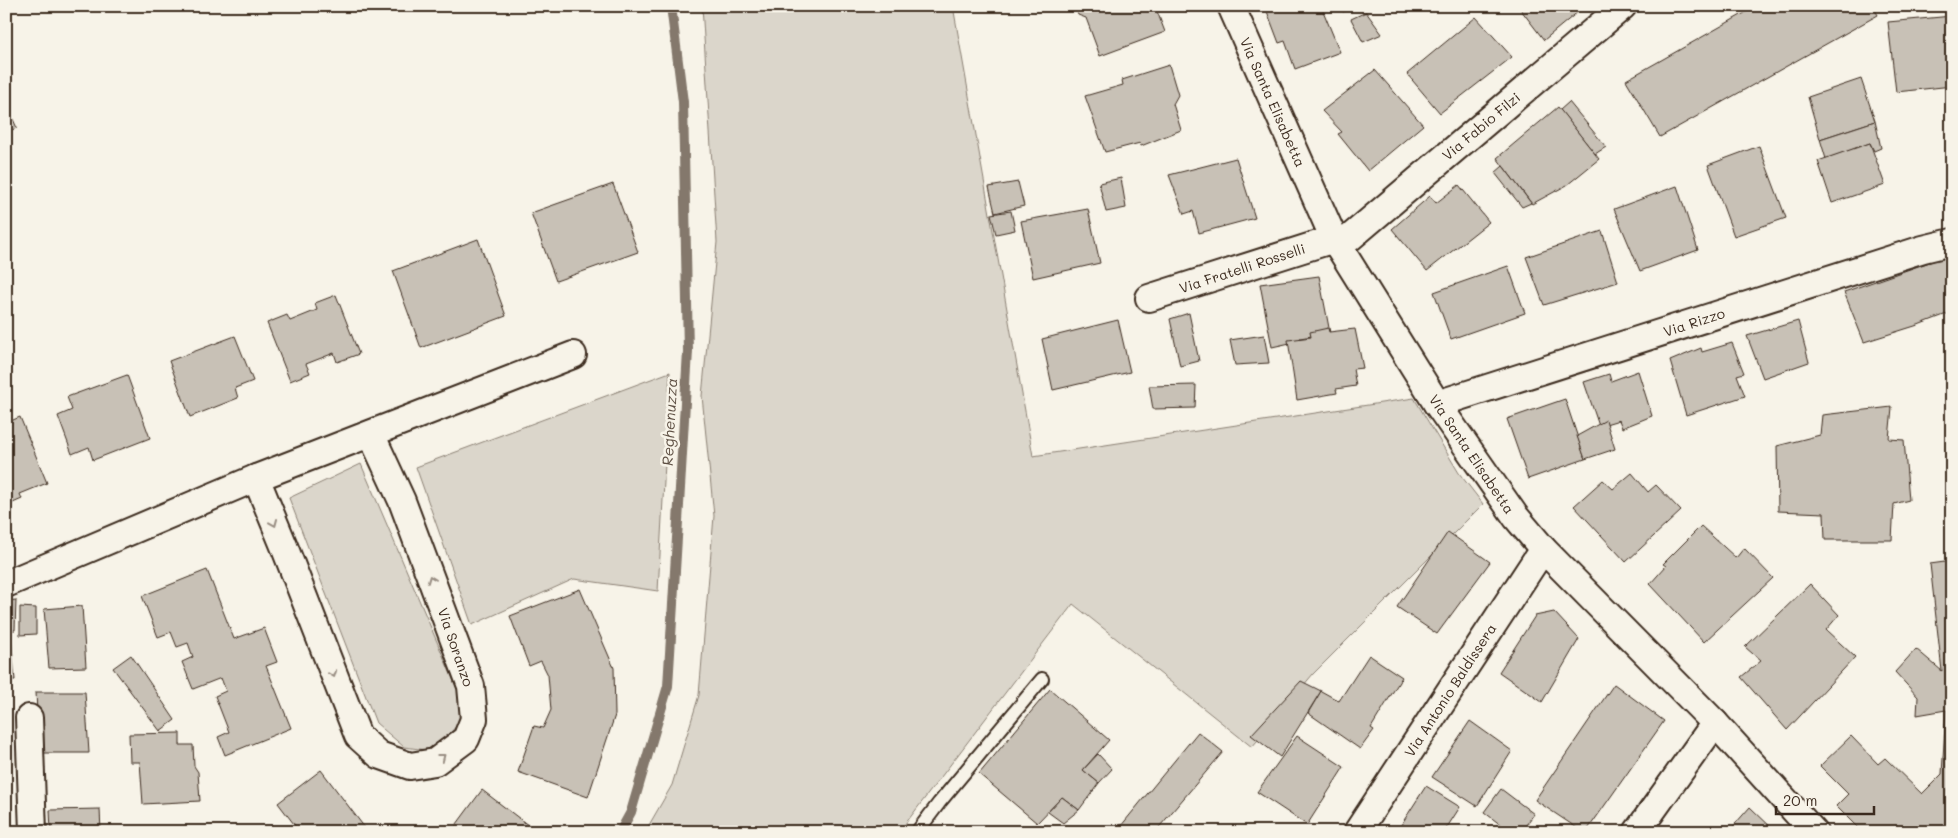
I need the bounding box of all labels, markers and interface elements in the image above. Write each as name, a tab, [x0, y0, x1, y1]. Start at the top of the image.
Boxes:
street label: Via Santa Elisabetta	[1236, 34, 1310, 170]
street label: Via Fabio Filzi	[1438, 88, 1524, 164]
street label: Via Fratelli Rosselli	[1177, 239, 1307, 297]
street label: Via Rizzo	[1661, 303, 1727, 341]
water label: Reghenuzza	[657, 378, 681, 466]
street label: Via Santa Elisabetta	[1425, 391, 1519, 517]
one-way arrow	[268, 518, 279, 527]
one-way arrow	[427, 576, 437, 584]
street label: Via Soranzo	[434, 605, 478, 689]
street label: Via Antonio Baldissera	[1400, 620, 1500, 760]
one-way arrow	[327, 670, 337, 678]
one-way arrow	[436, 754, 445, 762]
scale bar	[1776, 783, 1873, 815]
text: 20 m	[1783, 790, 1817, 810]

